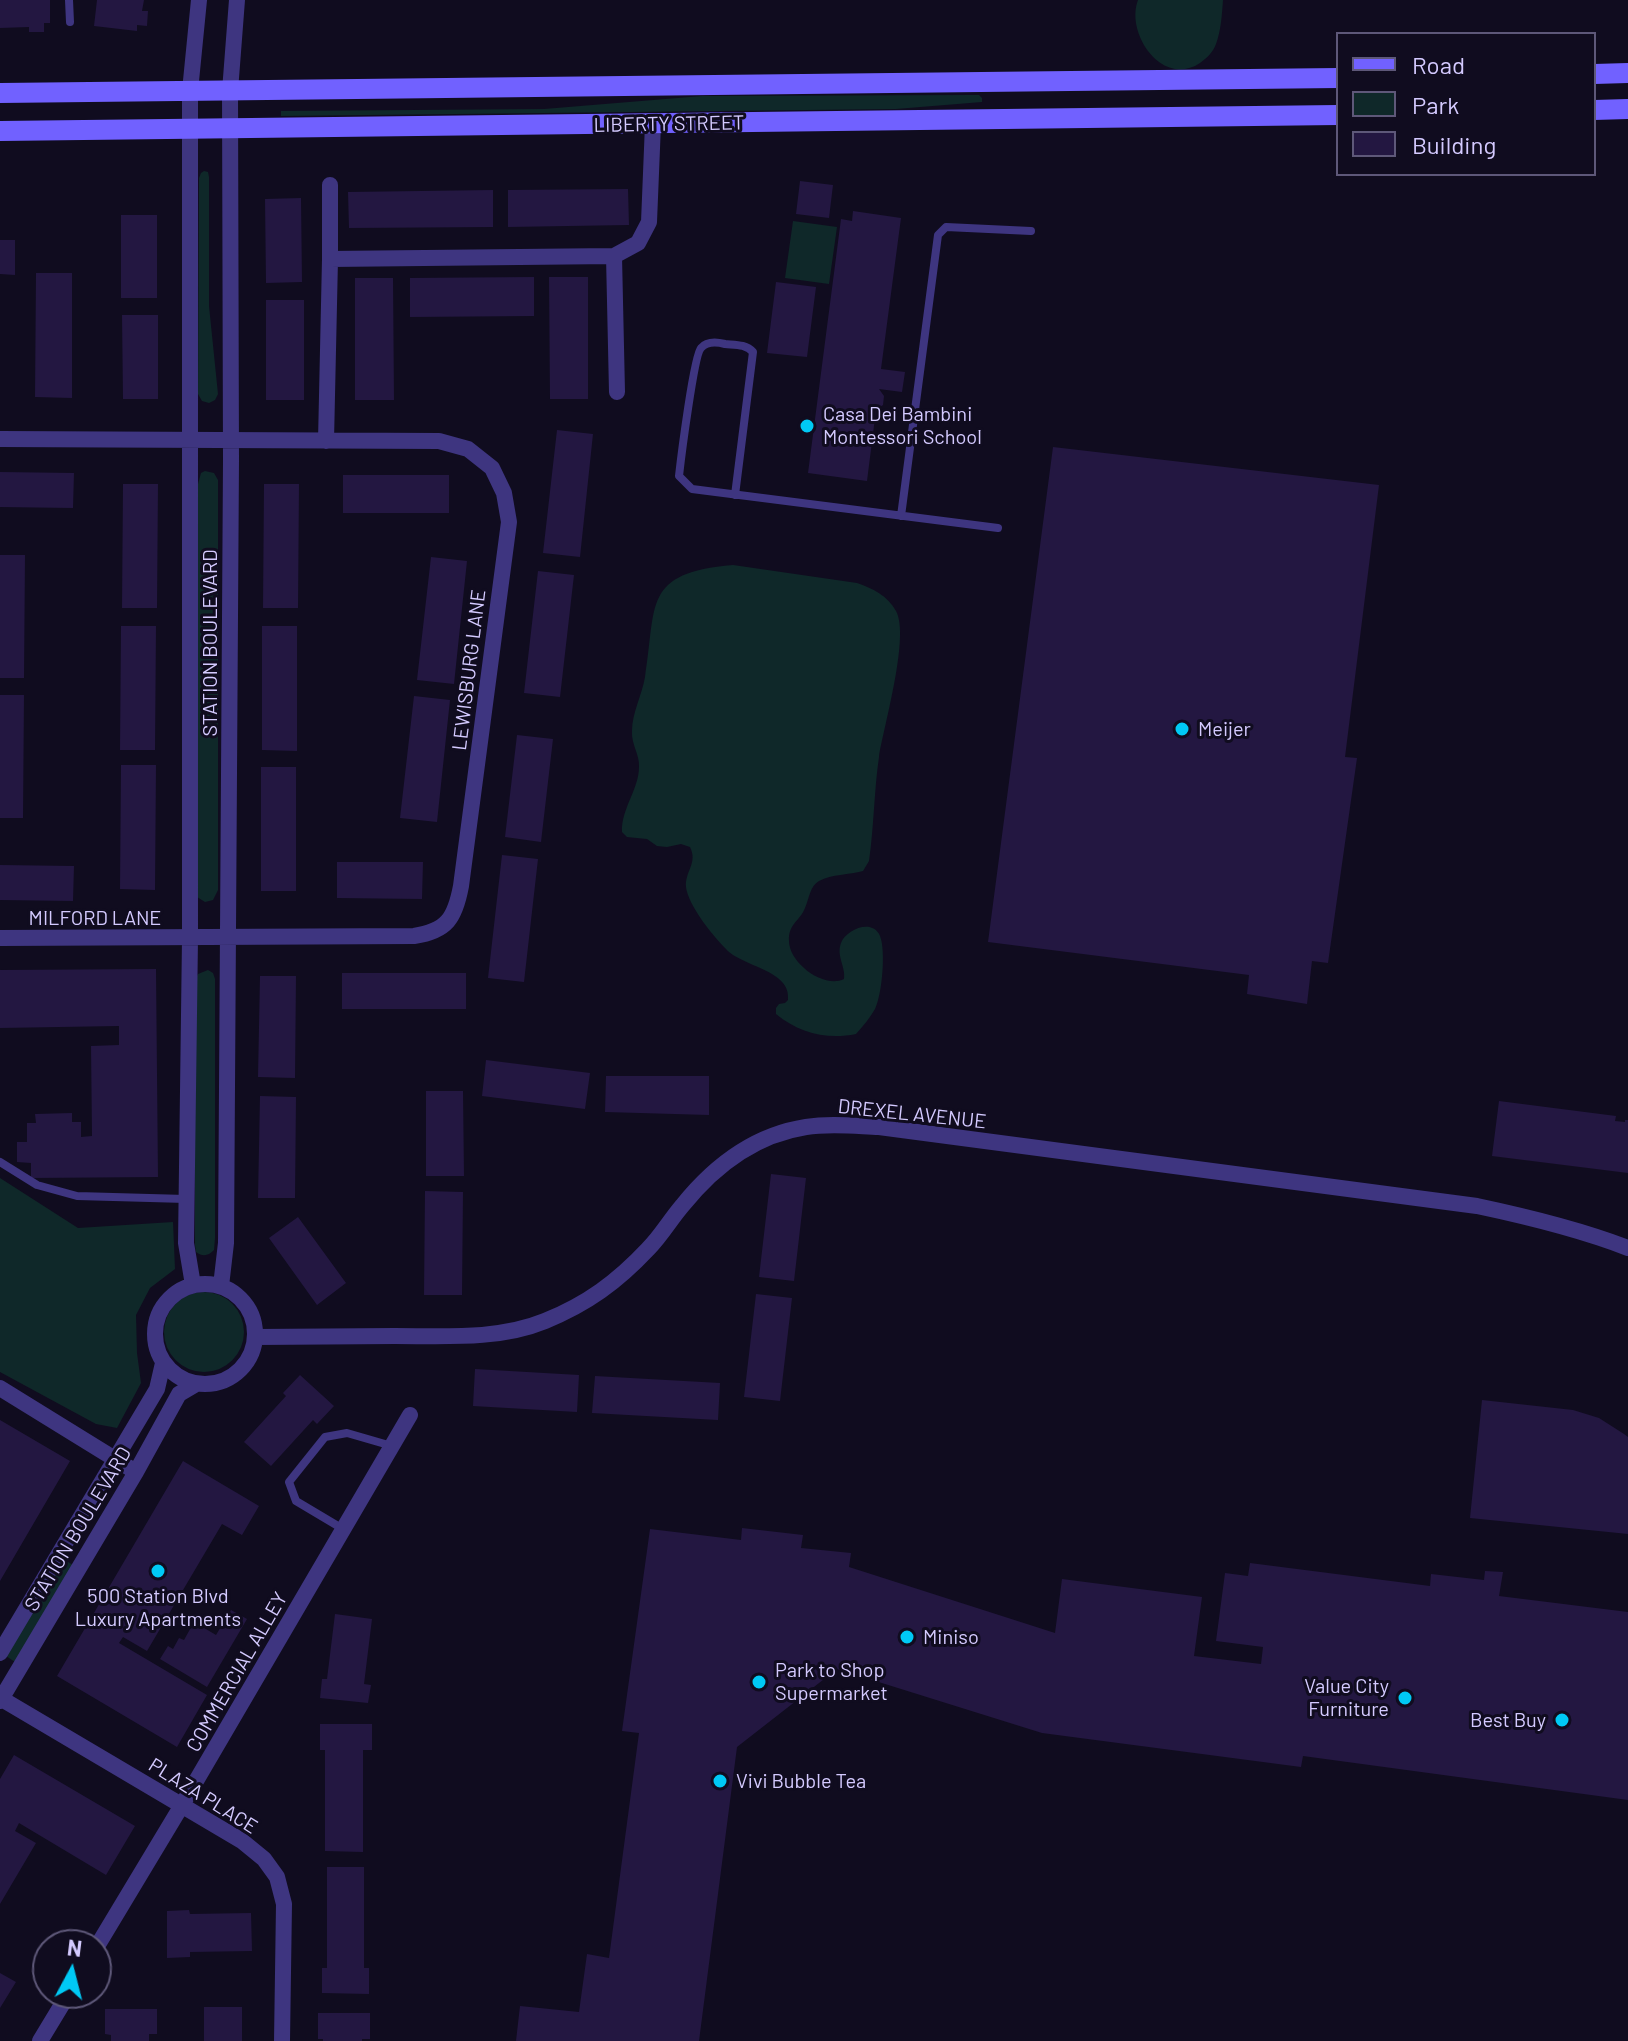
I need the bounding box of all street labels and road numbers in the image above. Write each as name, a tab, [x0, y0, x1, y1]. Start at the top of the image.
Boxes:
street label: LIBERTY STREET	[594, 111, 744, 137]
street label: STATION BOULEVARD	[198, 549, 222, 737]
street label: LEWISBURG LANE	[447, 588, 491, 752]
street label: MILFORD LANE	[29, 906, 161, 930]
street label: DREXEL AVENUE	[837, 1094, 987, 1134]
street label: STATION BOULEVARD	[20, 1443, 136, 1615]
street label: COMMERCIAL ALLEY	[181, 1588, 293, 1756]
street label: PLAZA PLACE	[144, 1753, 262, 1839]

